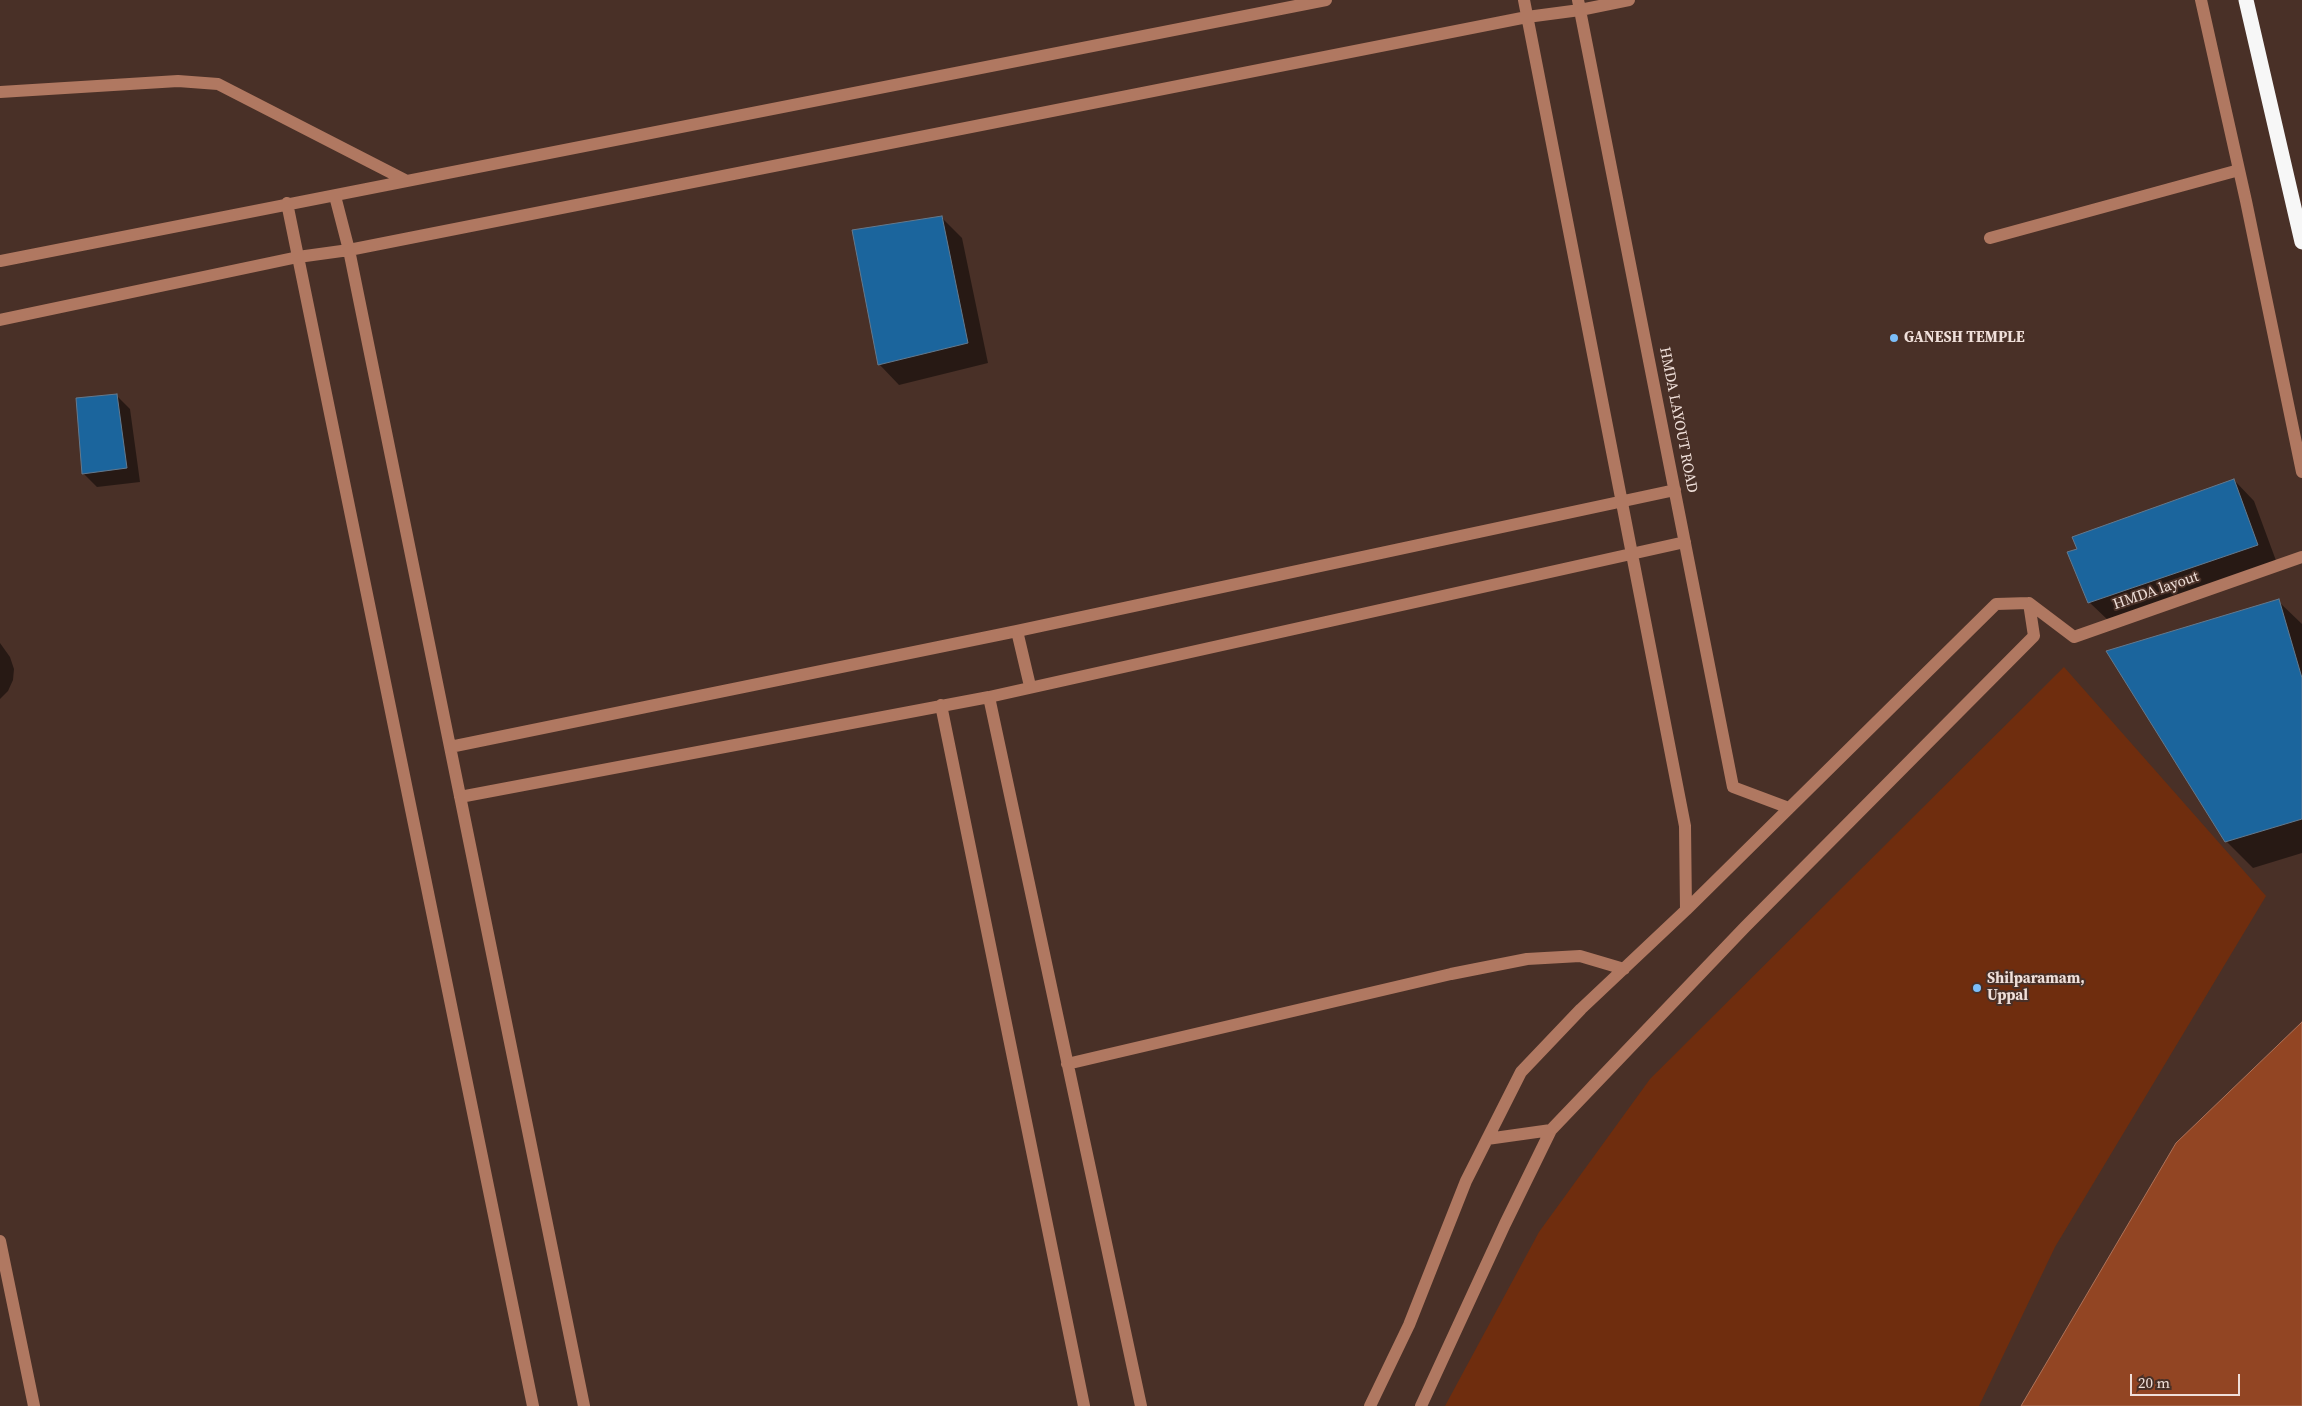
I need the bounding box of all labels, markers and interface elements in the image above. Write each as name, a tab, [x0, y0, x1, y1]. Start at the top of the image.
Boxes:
place label: GANESH TEMPLE	[1904, 329, 2025, 347]
marker: GANESH TEMPLE	[1888, 332, 1900, 344]
street label: HMDA LAYOUT ROAD	[1655, 345, 1701, 495]
street label: HMDA layout	[2111, 568, 2201, 614]
place label: Shilparamam, Uppal	[1987, 970, 2085, 1005]
marker: Shilparamam, Uppal	[1971, 982, 1983, 994]
scale bar	[2132, 1364, 2242, 1396]
text: 20 m	[2138, 1372, 2170, 1393]

